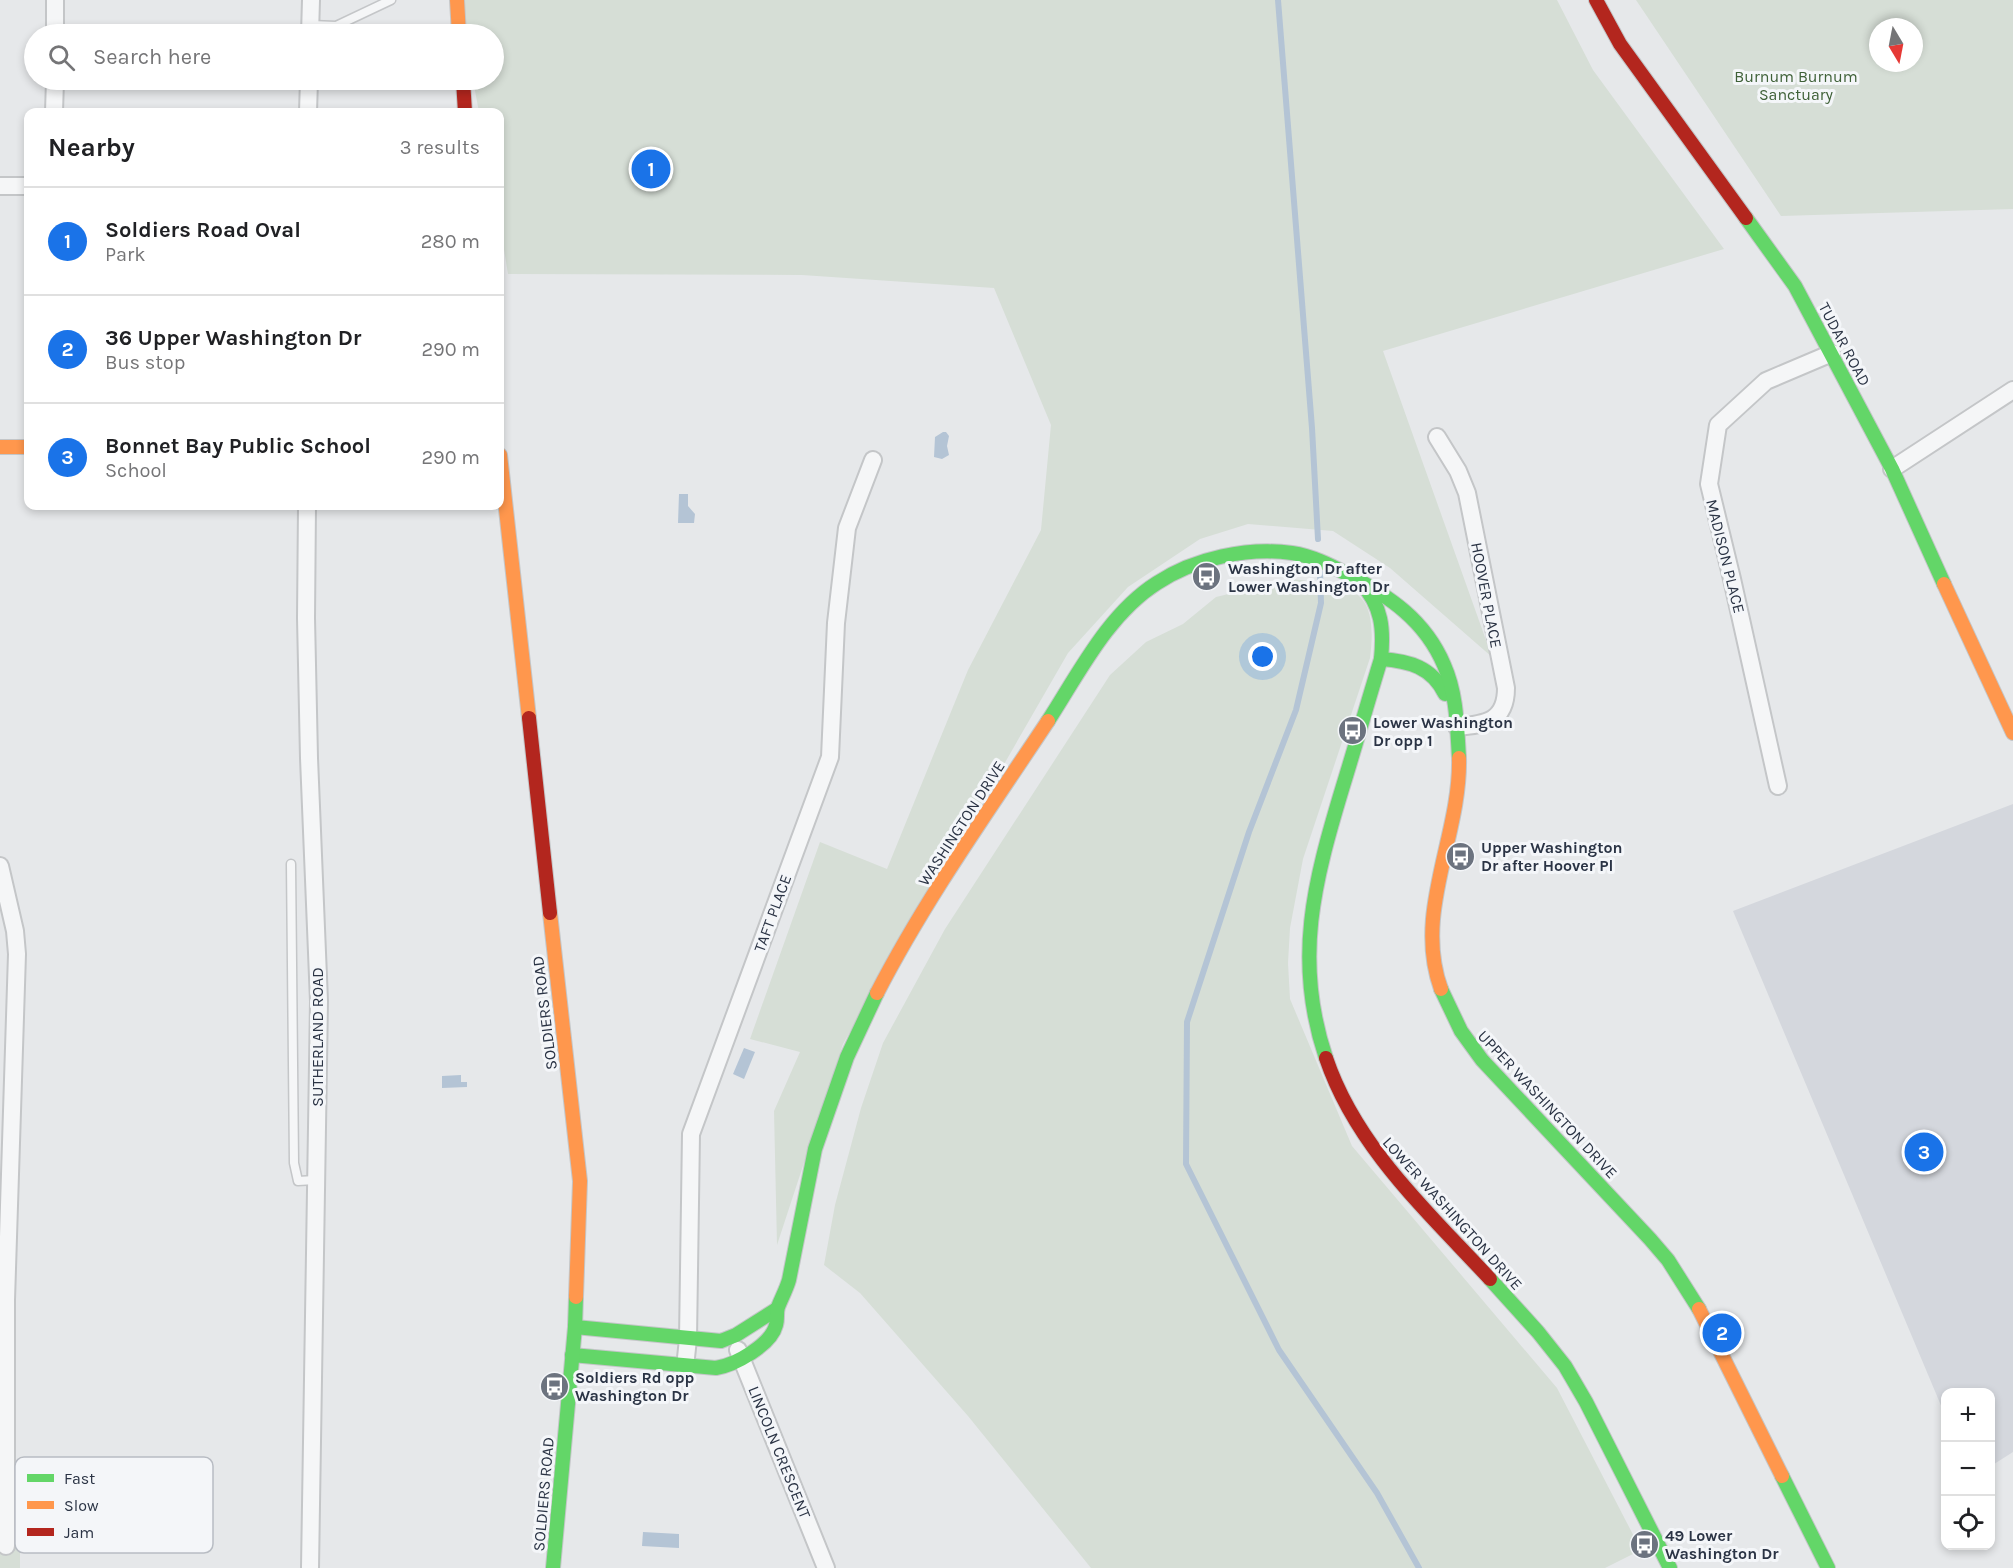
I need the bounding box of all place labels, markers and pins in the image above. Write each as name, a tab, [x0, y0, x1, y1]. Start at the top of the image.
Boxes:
pin: 1	[632, 146, 670, 192]
place label: Washington Dr after Lower Washington Dr	[1228, 559, 1390, 596]
bus stop icon: Washington Dr after Lower Washington Dr	[1191, 561, 1223, 593]
place label: Lower Washington Dr opp 1	[1373, 713, 1513, 750]
bus stop icon: Lower Washington Dr opp 1	[1336, 715, 1368, 747]
place label: Upper Washington Dr after Hoover Pl	[1481, 838, 1623, 875]
bus stop icon: Upper Washington Dr after Hoover Pl	[1444, 840, 1476, 872]
pin: 3	[1904, 1130, 1944, 1174]
pin: 2	[1702, 1310, 1742, 1356]
place label: Soldiers Rd opp Washington Dr	[575, 1368, 694, 1405]
bus stop icon: Soldiers Rd opp Washington Dr	[538, 1370, 570, 1402]
place label: 49 Lower Washington Dr	[1665, 1526, 1779, 1563]
bus stop icon: 49 Lower Washington Dr	[1628, 1528, 1660, 1560]

